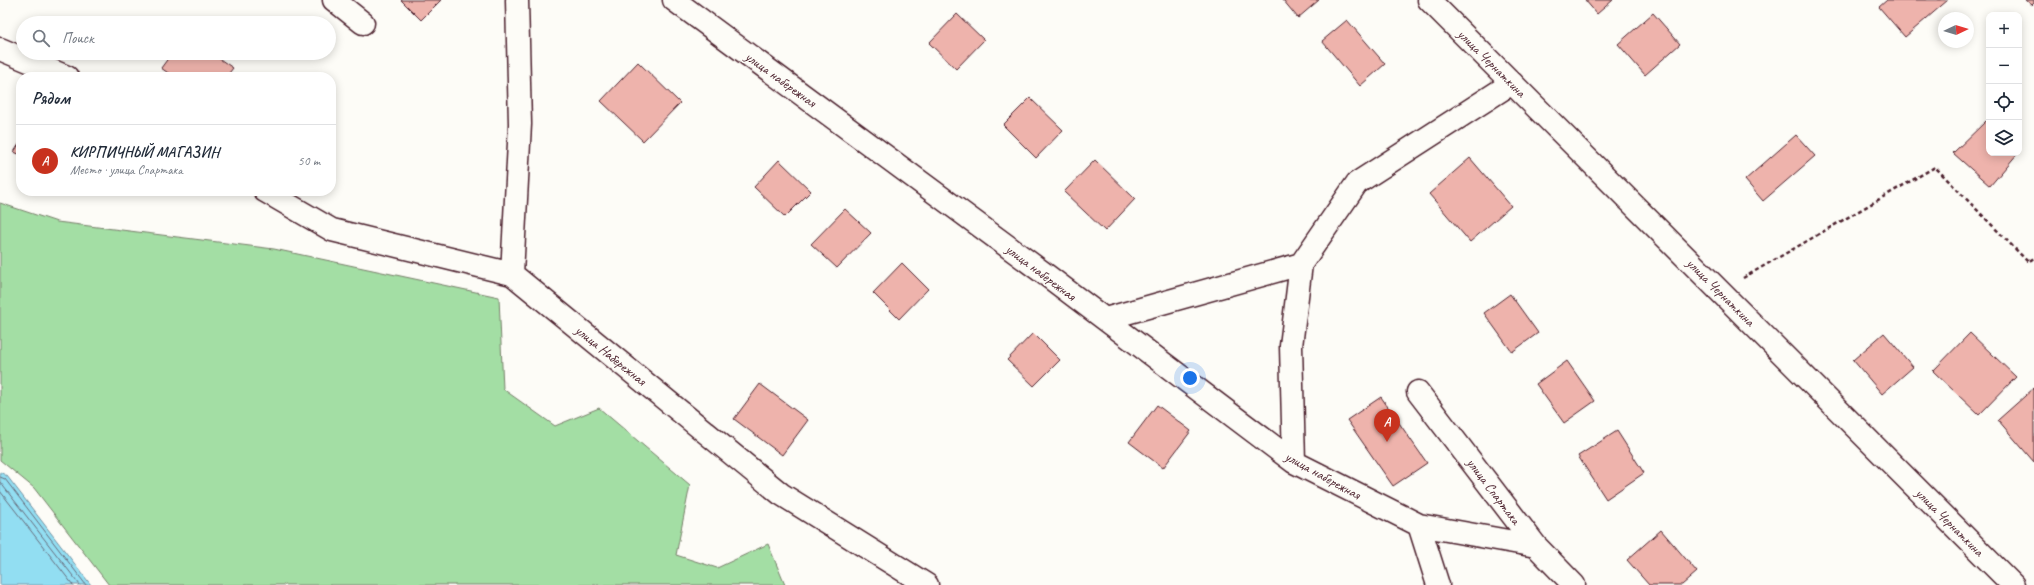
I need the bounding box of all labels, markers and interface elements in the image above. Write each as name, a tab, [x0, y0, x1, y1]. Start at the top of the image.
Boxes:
north arrow	[1938, 12, 1974, 48]
map controls	[1986, 12, 2022, 156]
button: +	[1986, 12, 2022, 48]
search box	[16, 16, 336, 60]
street label: улица Чернаткина	[1453, 25, 1530, 102]
icon: search	[30, 27, 52, 49]
text: Поиск	[62, 29, 94, 48]
street label: улица набережная	[741, 47, 821, 112]
button: −	[1986, 48, 2022, 84]
button: locate	[1986, 84, 2022, 120]
text: Рядом	[32, 88, 70, 109]
button: layers	[1986, 120, 2022, 156]
text: КИРПИЧНЫЙ МАГАЗИН	[70, 143, 219, 162]
text: A	[42, 153, 48, 169]
text: 50 m	[298, 153, 320, 169]
text: Место · улица Спартака	[70, 162, 183, 178]
street label: улица набережная	[1001, 240, 1080, 305]
street label: улица Чернаткина	[1682, 254, 1759, 331]
street label: улица Набережная	[571, 321, 651, 390]
your location	[1180, 368, 1200, 388]
pin: A	[1374, 409, 1400, 442]
street label: улица набережная	[1281, 447, 1365, 504]
street label: улица Спартака	[1463, 454, 1525, 529]
street label: улица Чернаткина	[1911, 484, 1988, 561]

